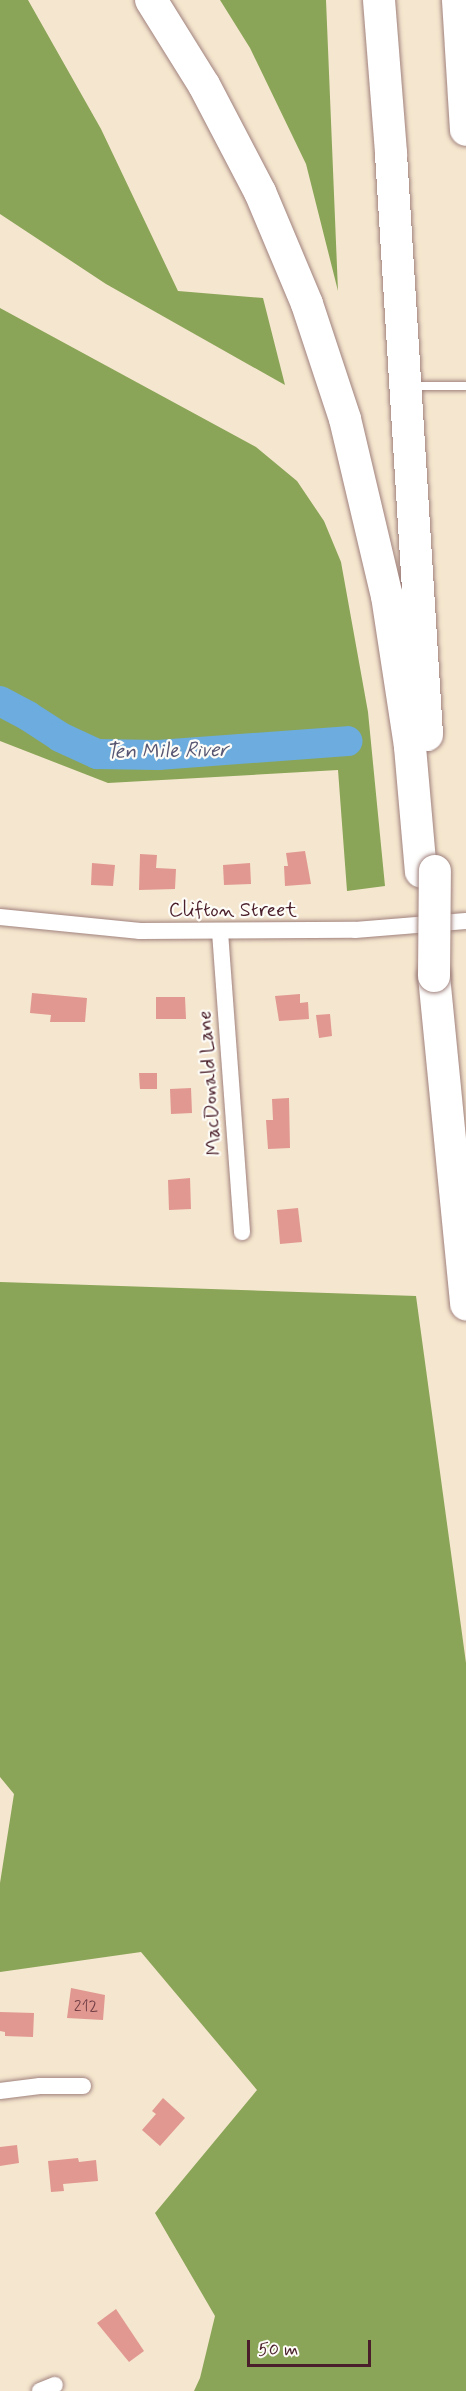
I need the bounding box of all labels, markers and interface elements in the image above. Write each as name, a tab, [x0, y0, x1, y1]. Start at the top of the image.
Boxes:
water label: Ten Mile River	[103, 737, 231, 765]
street label: Clifton Street	[169, 898, 297, 922]
street label: MacDonald Lane	[193, 1010, 227, 1156]
house number: 212	[74, 1997, 98, 2017]
scale bar	[250, 2328, 374, 2366]
text: 50 m	[258, 2338, 298, 2362]

